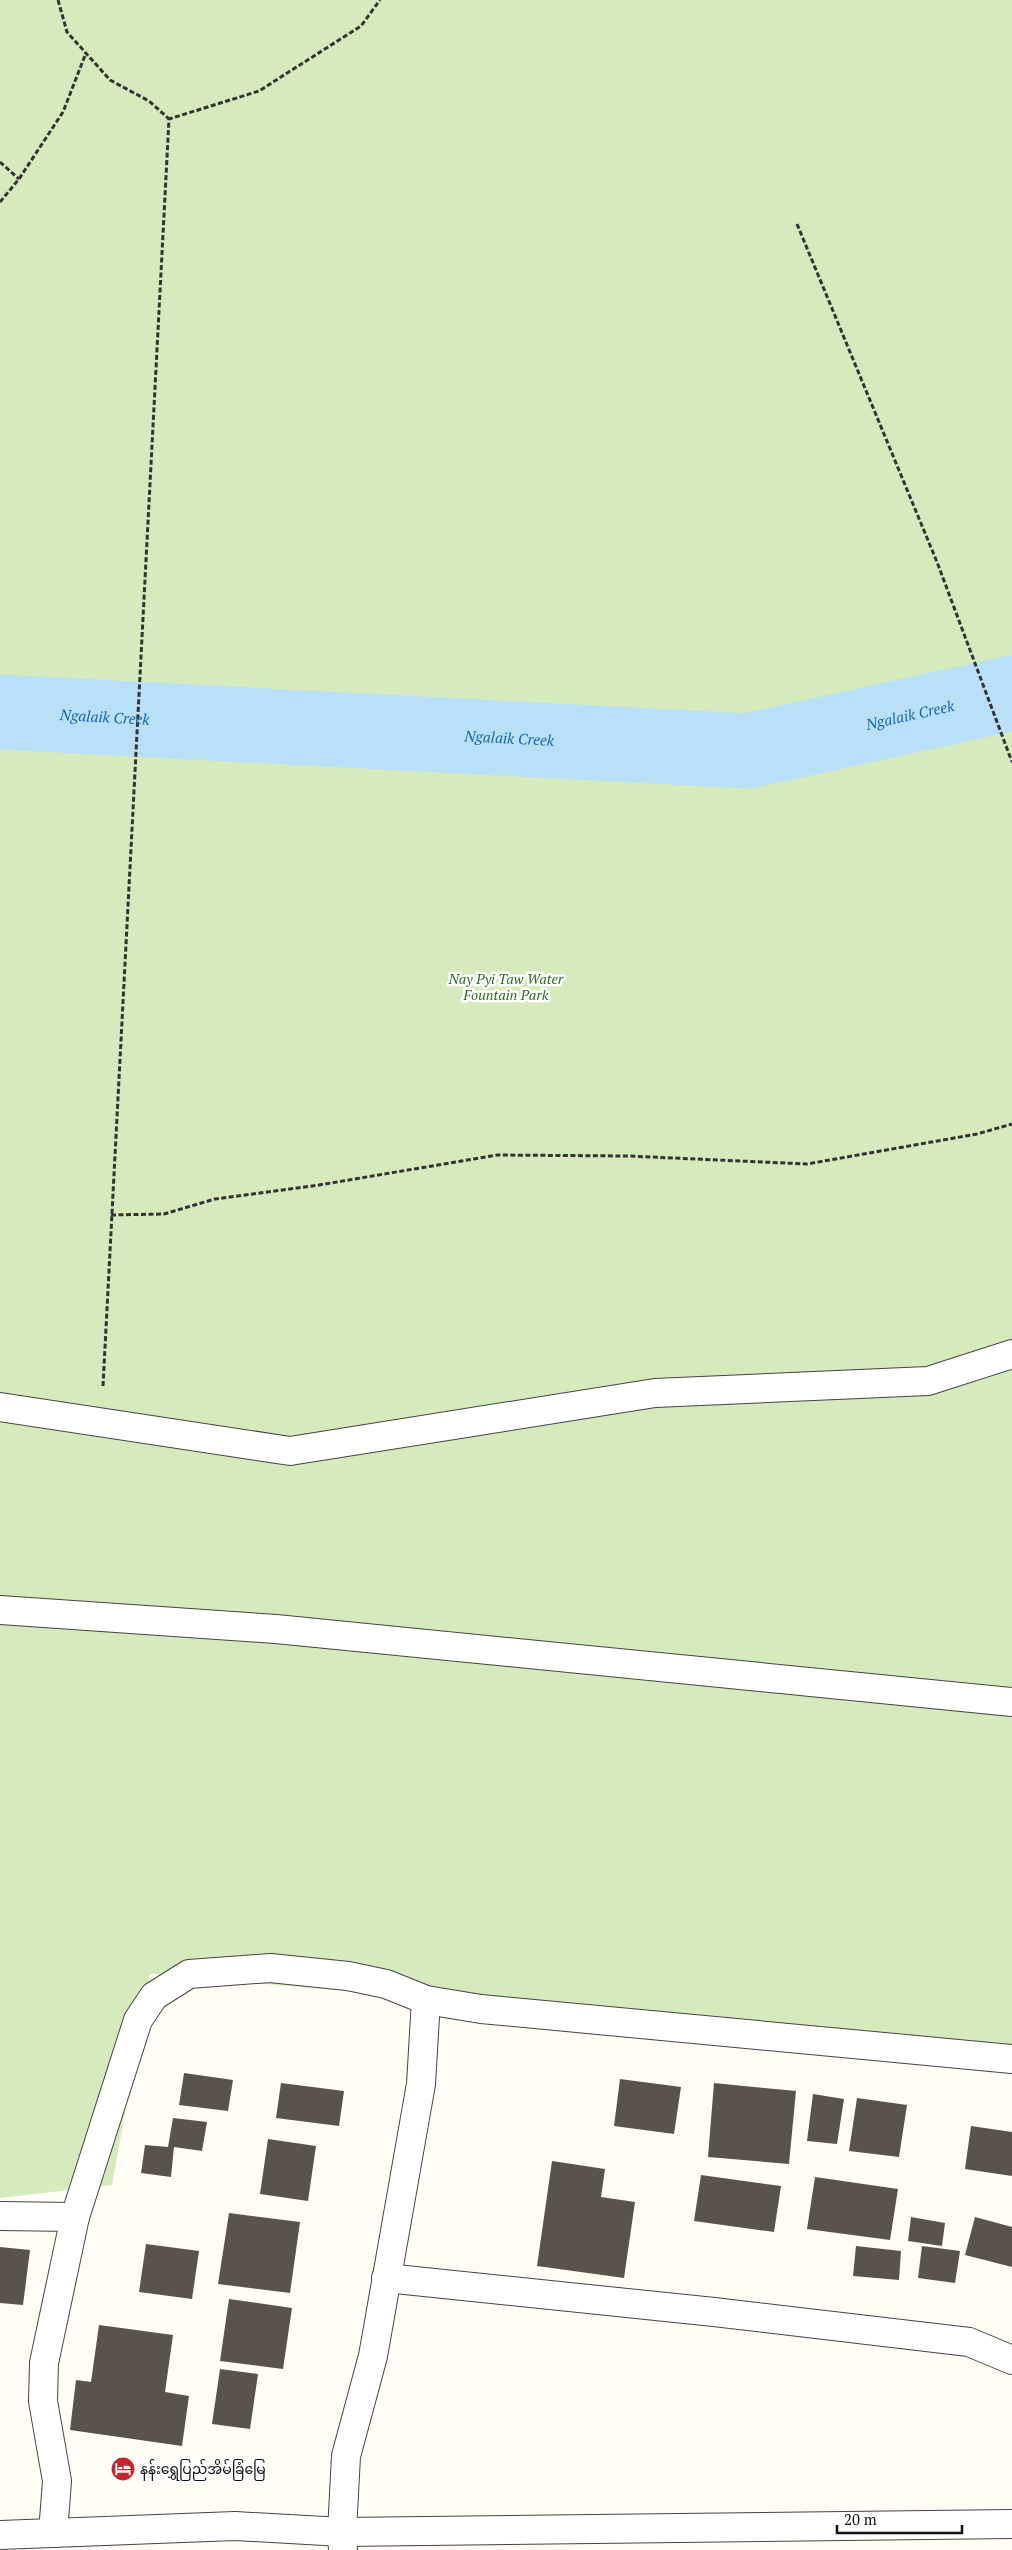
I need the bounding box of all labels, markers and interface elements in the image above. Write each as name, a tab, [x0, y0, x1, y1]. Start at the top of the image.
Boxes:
water label: Ngalaik Creek	[863, 695, 957, 734]
water label: Ngalaik Creek	[59, 704, 151, 729]
water label: Ngalaik Creek	[463, 725, 555, 750]
park label: Nay Pyi Taw Water Fountain Park	[448, 969, 564, 1004]
hotel icon: နန်းရွှေပြည်အိမ်ခြံမြေ	[110, 2456, 136, 2482]
place label: နန်းရွှေပြည်အိမ်ခြံမြေ	[140, 2459, 266, 2481]
scale bar	[837, 2502, 962, 2534]
text: 20 m	[844, 2509, 877, 2529]

